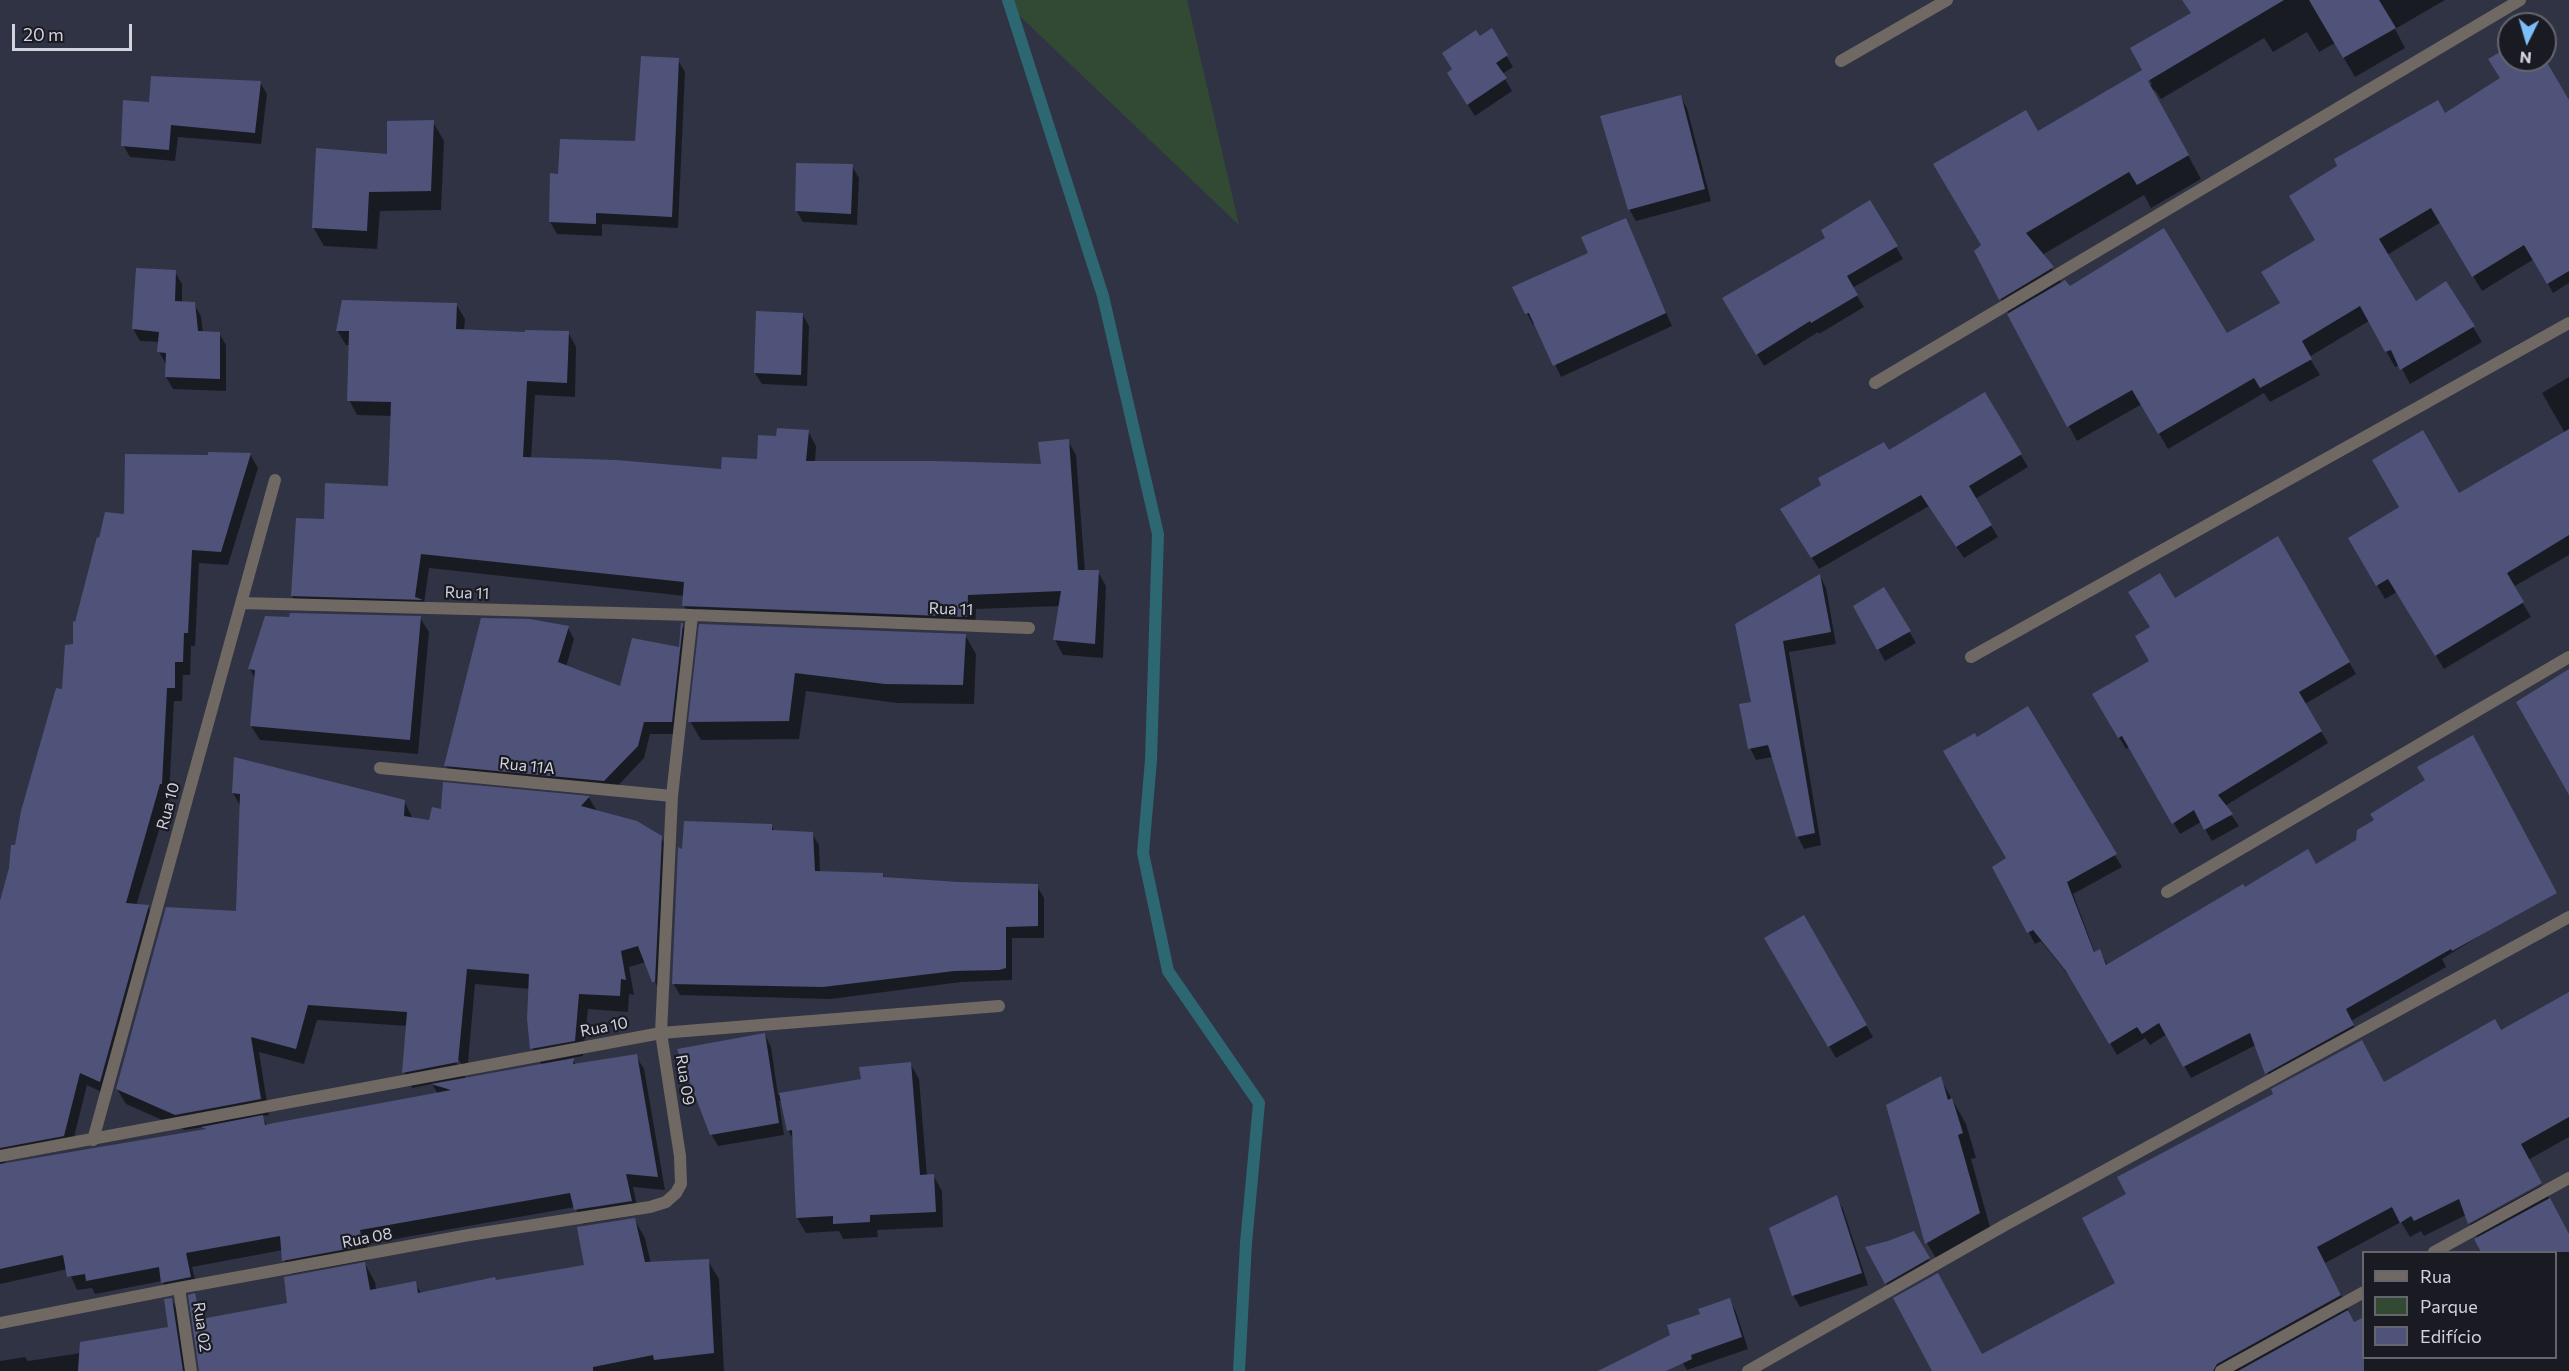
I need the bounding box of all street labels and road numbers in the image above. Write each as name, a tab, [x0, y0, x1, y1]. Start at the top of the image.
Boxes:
street label: Rua 11	[444, 583, 490, 603]
street label: Rua 11	[928, 599, 974, 619]
street label: Rua 11A	[498, 754, 556, 778]
street label: Rua 10	[152, 780, 184, 832]
street label: Rua 10	[578, 1013, 630, 1041]
street label: Rua 09	[672, 1053, 698, 1107]
street label: Rua 08	[340, 1224, 394, 1252]
street label: Rua 02	[189, 1301, 215, 1353]

